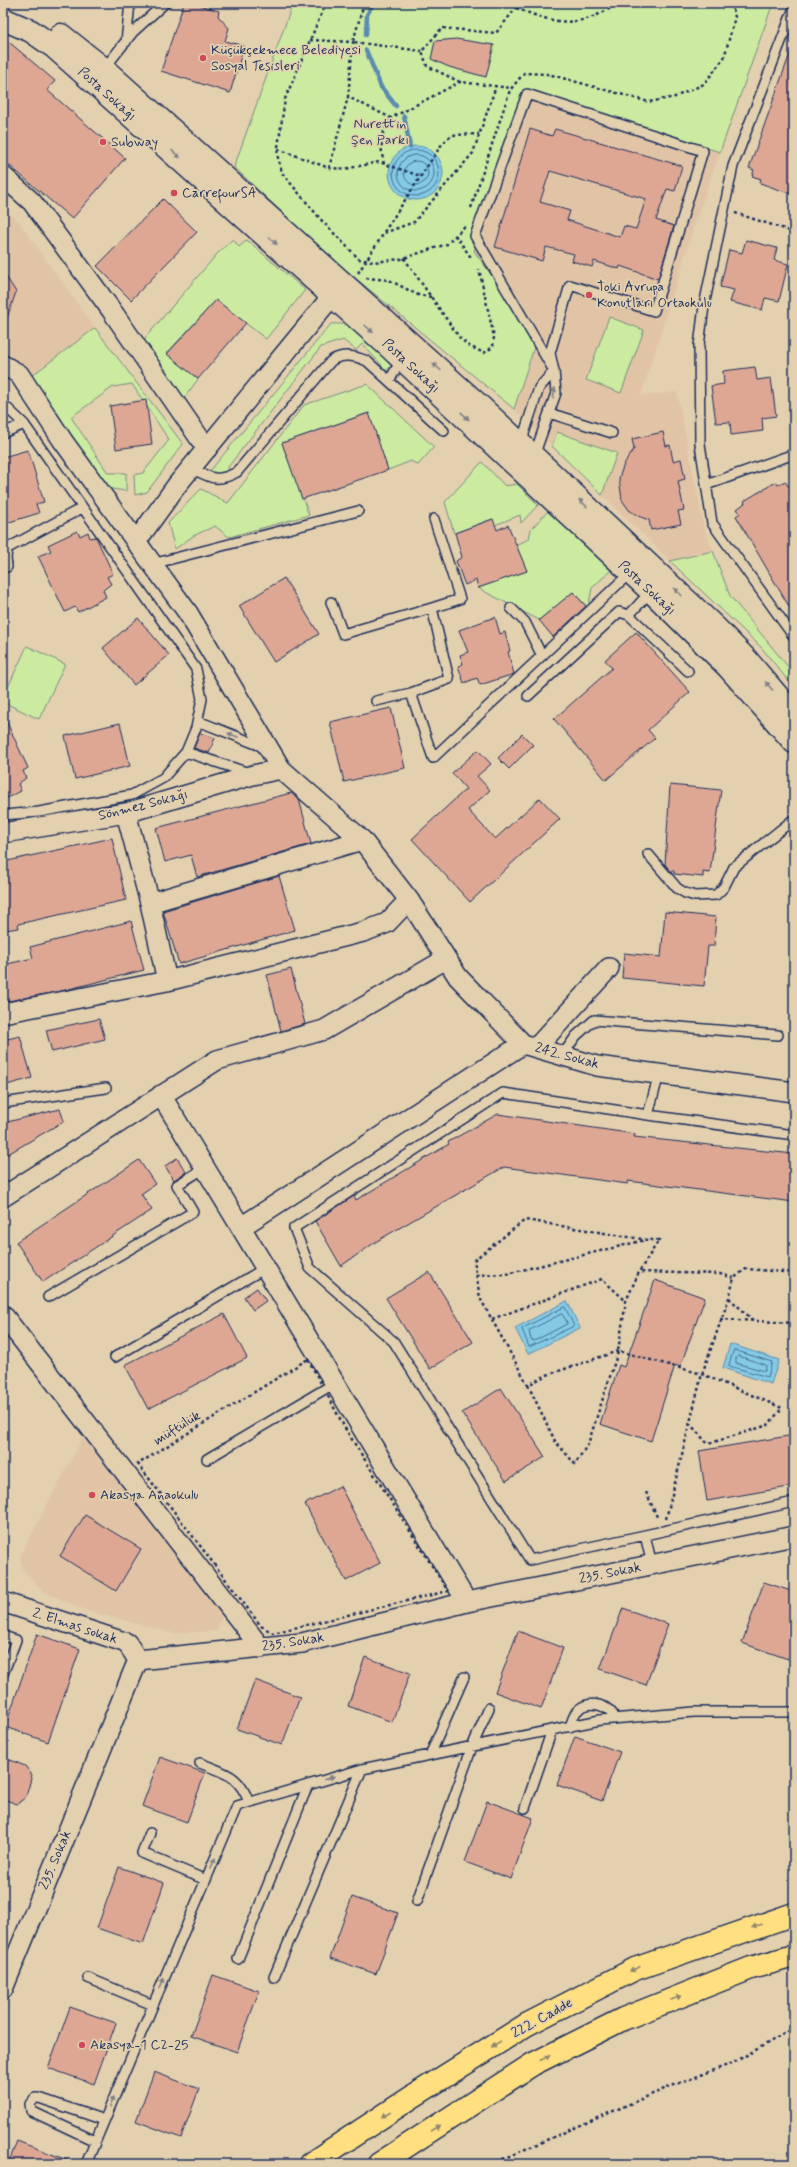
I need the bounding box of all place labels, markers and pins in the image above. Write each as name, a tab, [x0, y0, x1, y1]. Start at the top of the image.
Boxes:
place label: Küçükçekmece Belediyesi Sosyal Tesisleri	[211, 41, 361, 75]
marker: Küçükçekmece Belediyesi Sosyal Tesisleri	[198, 53, 208, 63]
place label: Subway	[111, 133, 158, 151]
marker: Subway	[98, 137, 108, 147]
place label: CarrefourSA	[182, 184, 257, 204]
marker: CarrefourSA	[169, 188, 179, 198]
place label: Toki Avrupa Konutları Ortaokulu	[597, 278, 712, 312]
marker: Toki Avrupa Konutları Ortaokulu	[584, 290, 594, 300]
place label: Akasya Anaokulu	[100, 1486, 198, 1504]
marker: Akasya Anaokulu	[87, 1490, 97, 1500]
place label: Akasya-1 C2-25	[90, 2036, 188, 2054]
marker: Akasya-1 C2-25	[77, 2040, 87, 2050]

